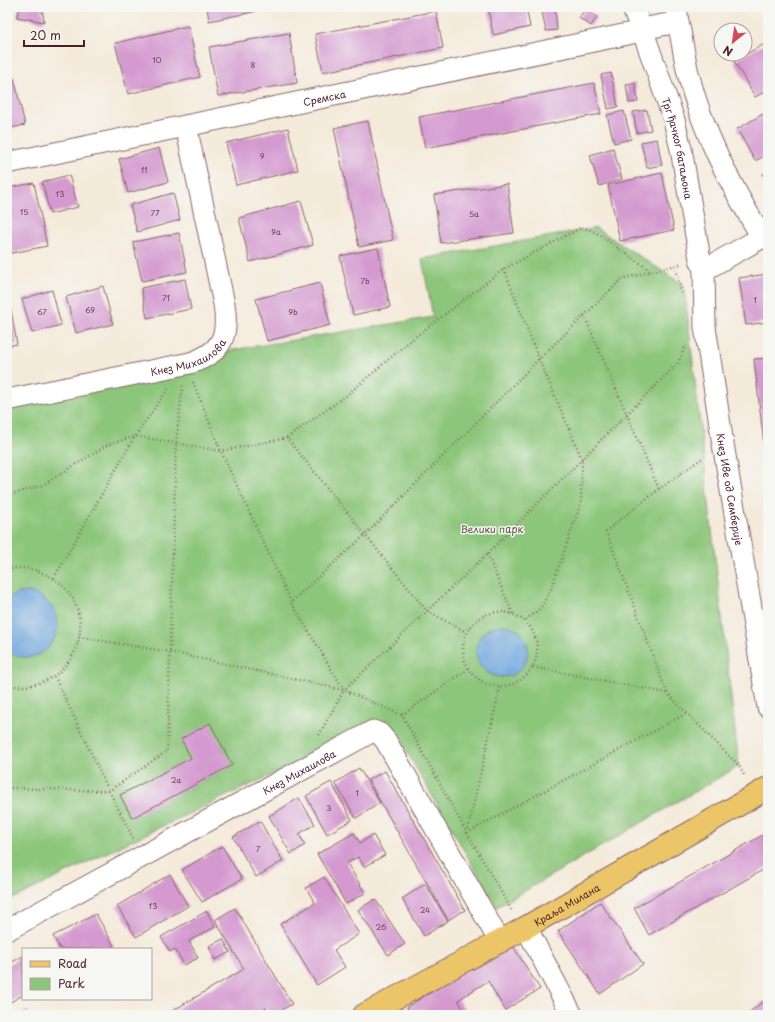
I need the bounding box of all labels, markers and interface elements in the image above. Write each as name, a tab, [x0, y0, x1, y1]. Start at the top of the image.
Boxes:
scale bar	[24, 22, 84, 48]
north arrow	[713, 22, 753, 62]
text: 20 m	[30, 26, 61, 44]
text: N	[719, 41, 736, 61]
house number: 10	[152, 54, 162, 66]
house number: 8	[251, 59, 256, 71]
street label: Сремска	[301, 85, 348, 109]
street label: Трг ђачког батаљона	[659, 95, 697, 201]
house number: 9	[260, 150, 265, 162]
house number: 11	[141, 164, 147, 176]
house number: 13	[56, 188, 64, 200]
house number: 15	[20, 206, 28, 218]
house number: 77	[151, 207, 160, 219]
house number: 5a	[469, 208, 479, 220]
house number: 9a	[271, 226, 281, 238]
house number: 7b	[360, 275, 370, 287]
house number: 71	[162, 292, 170, 304]
house number: 1	[753, 294, 757, 306]
house number: 69	[85, 304, 95, 316]
house number: 67	[37, 306, 47, 318]
house number: 9b	[288, 306, 298, 318]
street label: Кнез Михаилова	[149, 335, 229, 378]
street label: Кнез Иве од Семберије	[714, 432, 748, 547]
park label: Велики парк	[461, 521, 523, 536]
street label: Кнез Михаилова	[259, 745, 339, 797]
house number: 2a	[171, 774, 181, 786]
house number: 1	[355, 787, 359, 799]
house number: 3	[326, 802, 332, 814]
house number: 7	[256, 843, 261, 855]
street label: Краља Милана	[531, 879, 603, 929]
house number: 13	[149, 900, 157, 912]
house number: 24	[420, 904, 430, 916]
house number: 26	[376, 921, 387, 933]
legend	[22, 948, 152, 1000]
text: Road	[58, 954, 87, 972]
text: Park	[58, 974, 85, 992]

